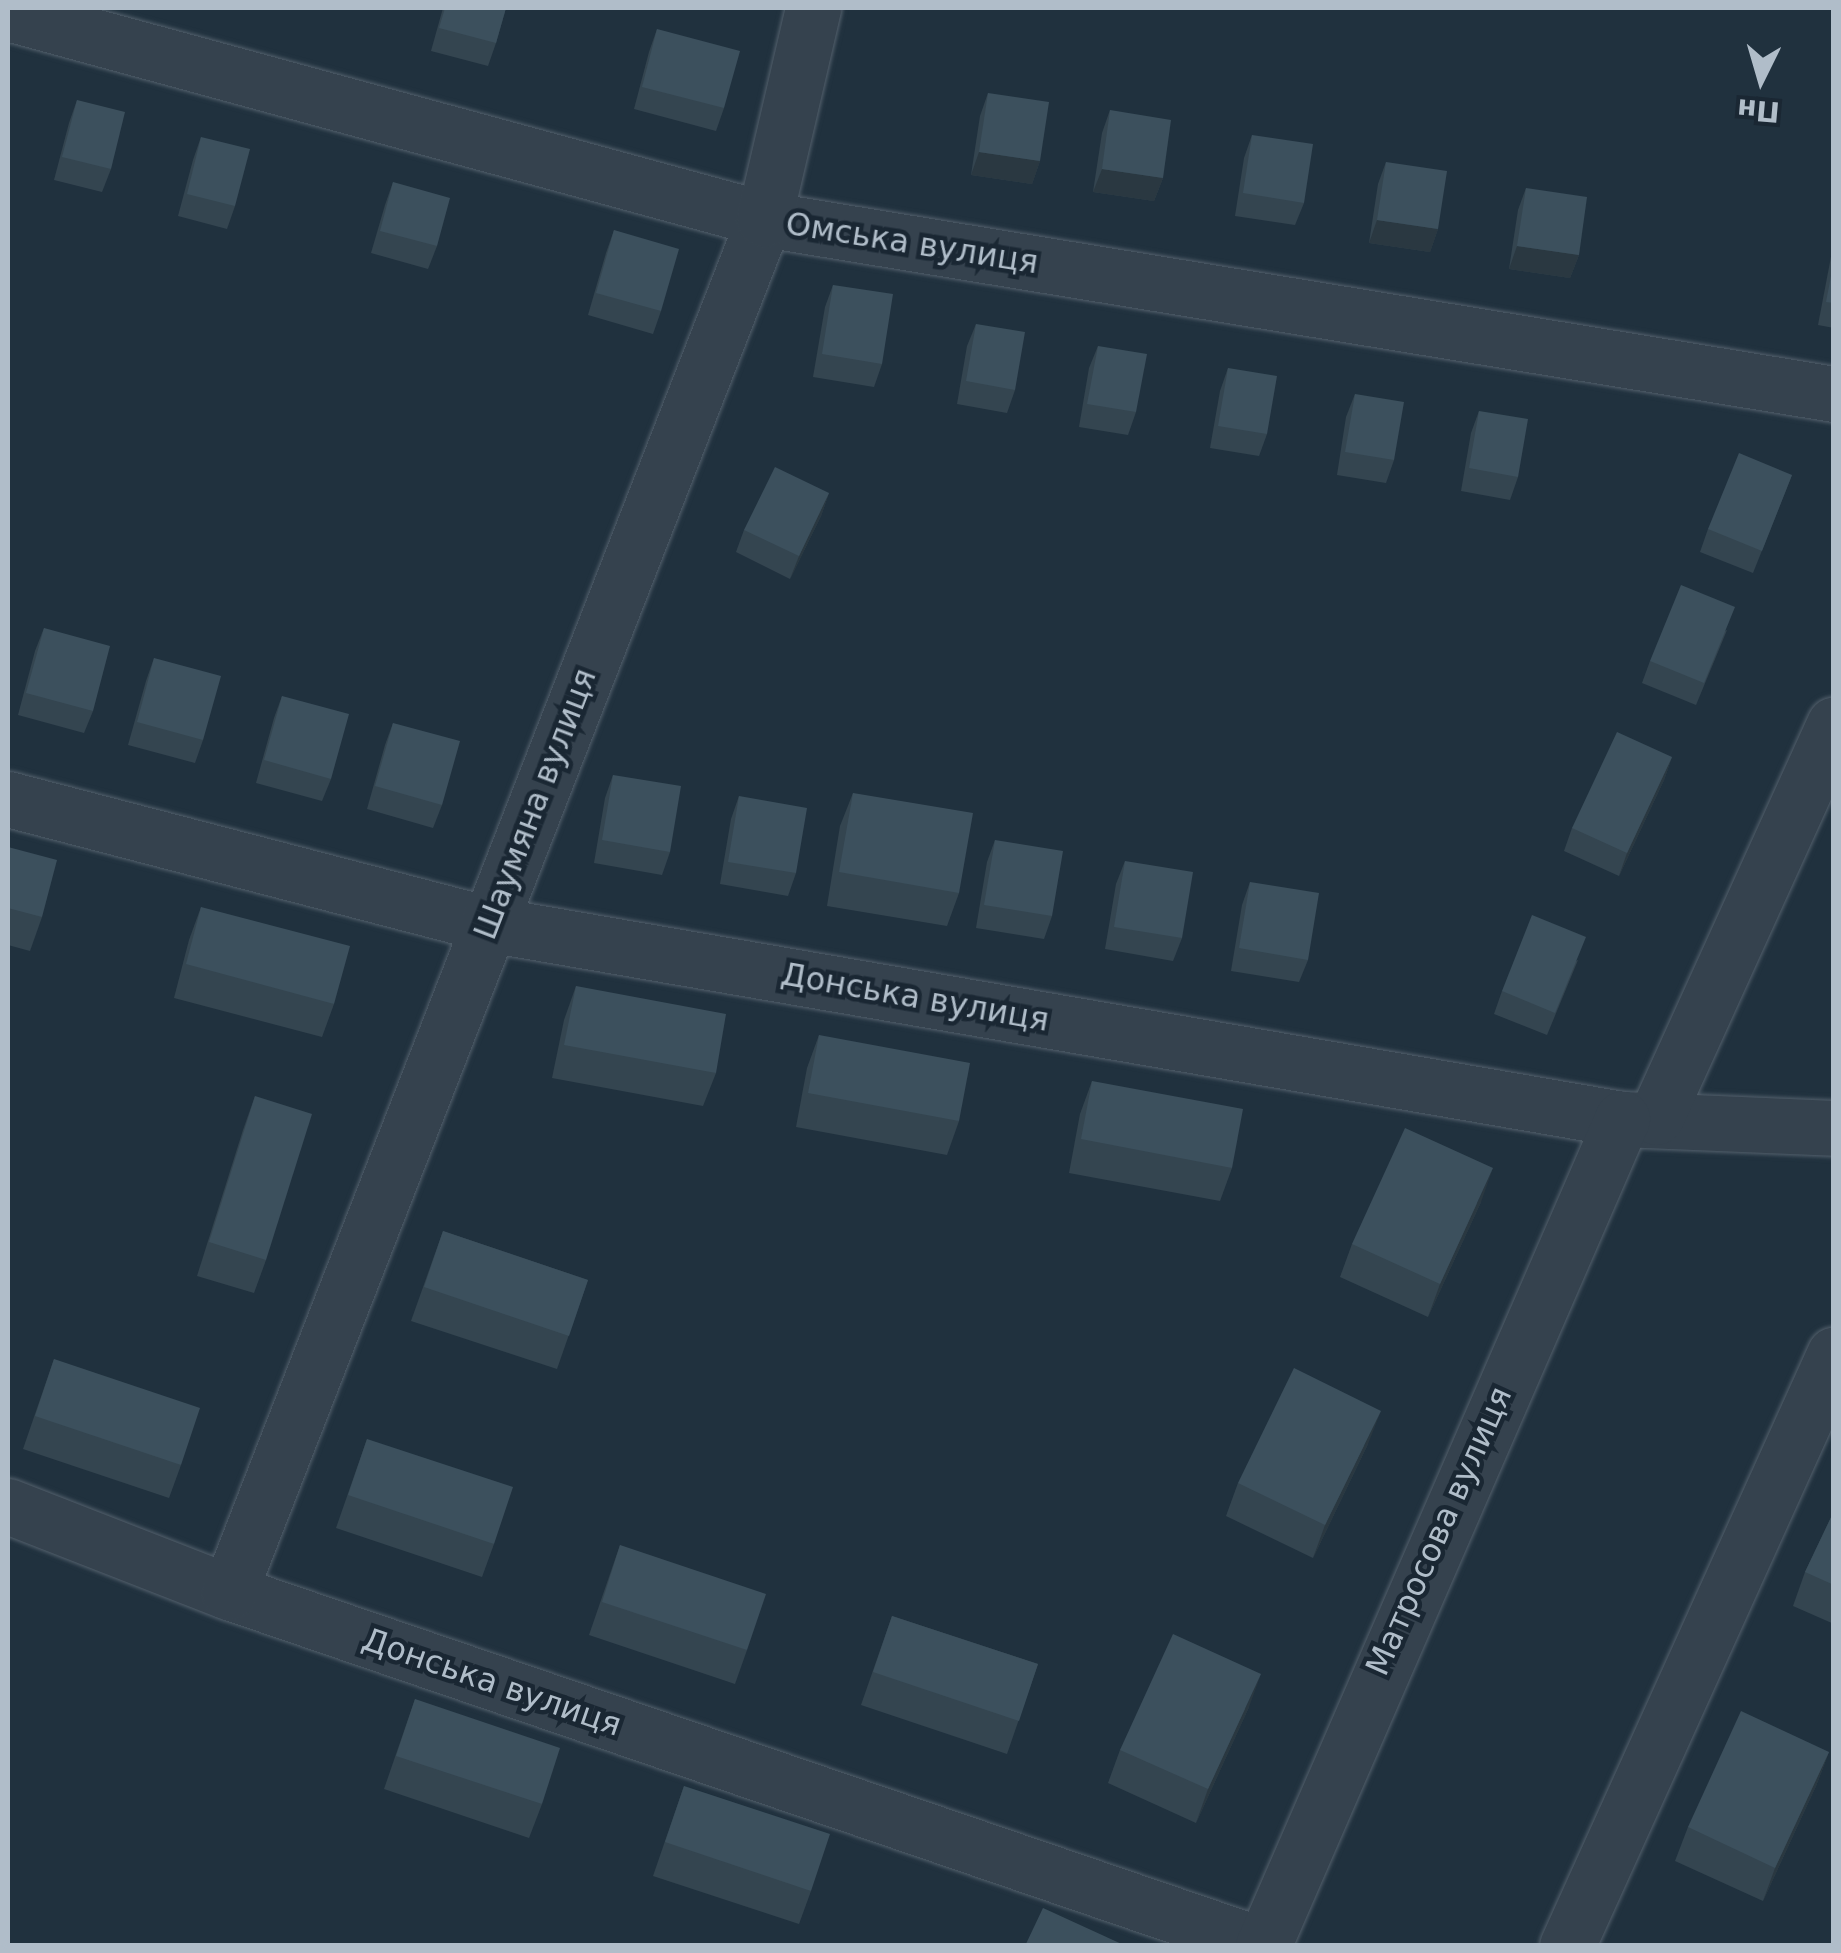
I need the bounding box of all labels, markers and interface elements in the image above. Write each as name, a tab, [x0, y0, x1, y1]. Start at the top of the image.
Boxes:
north arrow	[1711, 30, 1811, 130]
text: Пн	[1736, 92, 1781, 129]
street label: Омська вулиця	[783, 204, 1041, 282]
street label: Шаумяна вулиця	[466, 663, 604, 945]
street label: Донська вулиця	[778, 955, 1052, 1039]
street label: Матросова вулиця	[1358, 1381, 1520, 1681]
street label: Донська вулиця	[358, 1620, 626, 1744]

